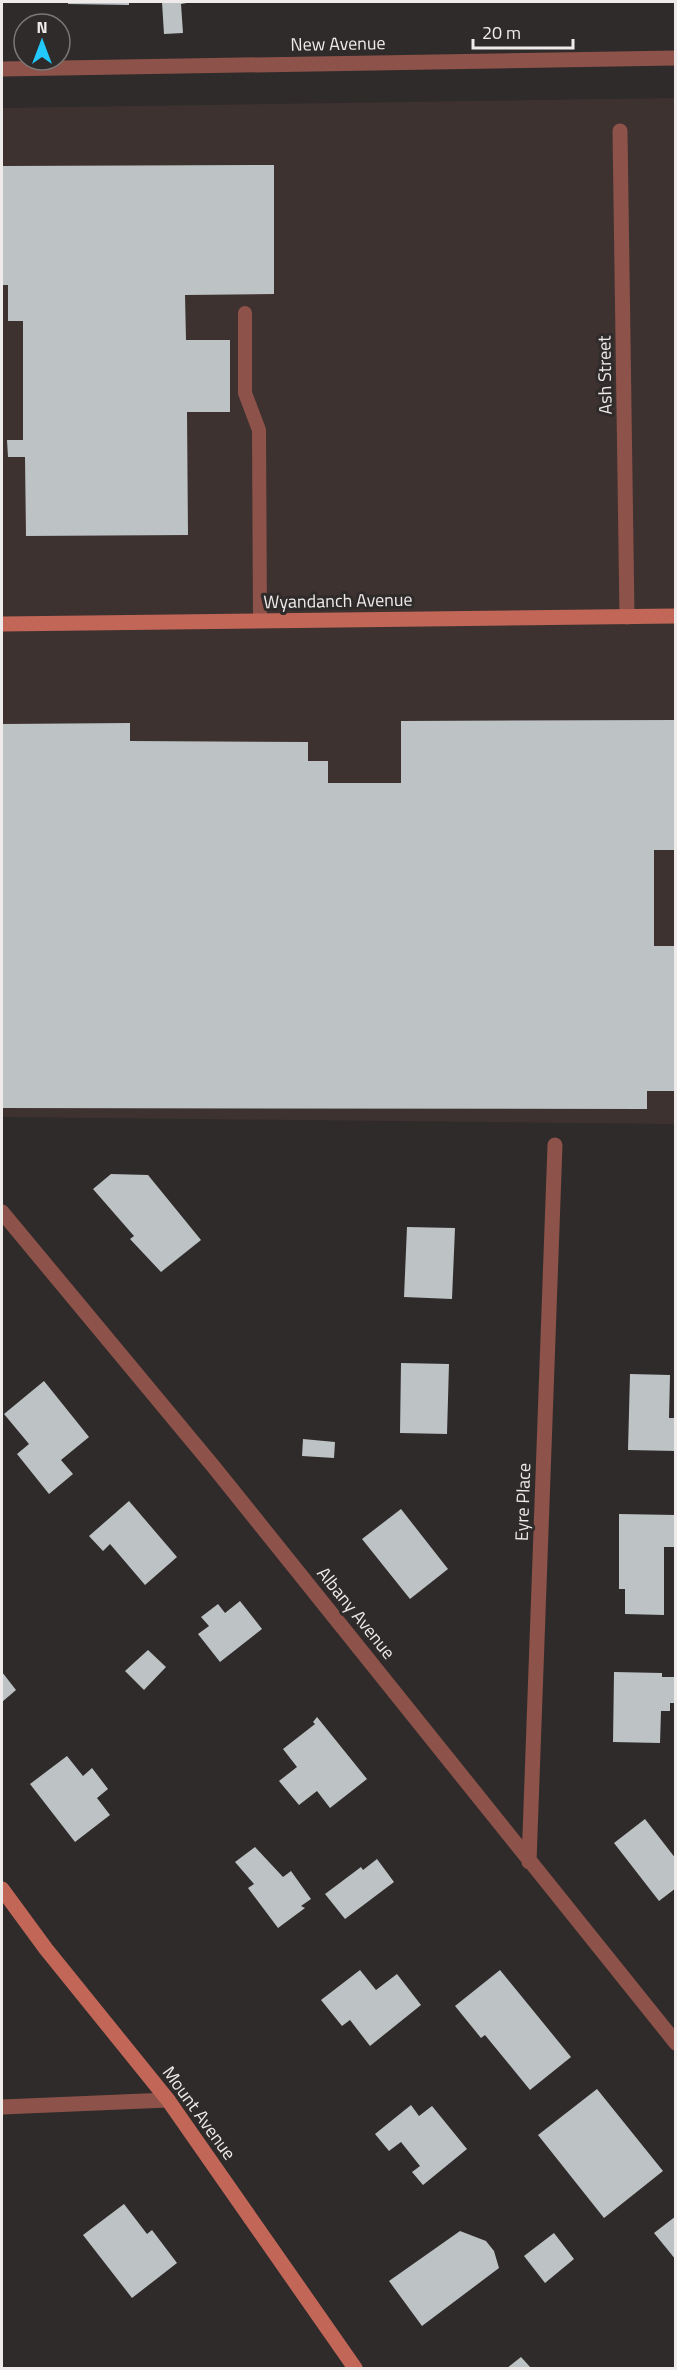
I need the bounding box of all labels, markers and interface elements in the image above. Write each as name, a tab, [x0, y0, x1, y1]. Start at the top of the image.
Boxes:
north arrow	[12, 12, 72, 72]
scale bar	[473, 12, 574, 50]
text: N	[36, 15, 48, 39]
text: 20 m	[482, 19, 521, 46]
street label: New Avenue	[290, 29, 386, 58]
street label: Ash Street	[590, 335, 619, 415]
street label: Wyandanch Avenue	[263, 586, 413, 615]
street label: Eyre Place	[508, 1462, 537, 1542]
street label: Albany Avenue	[311, 1561, 402, 1665]
street label: Mount Avenue	[156, 2060, 243, 2165]

